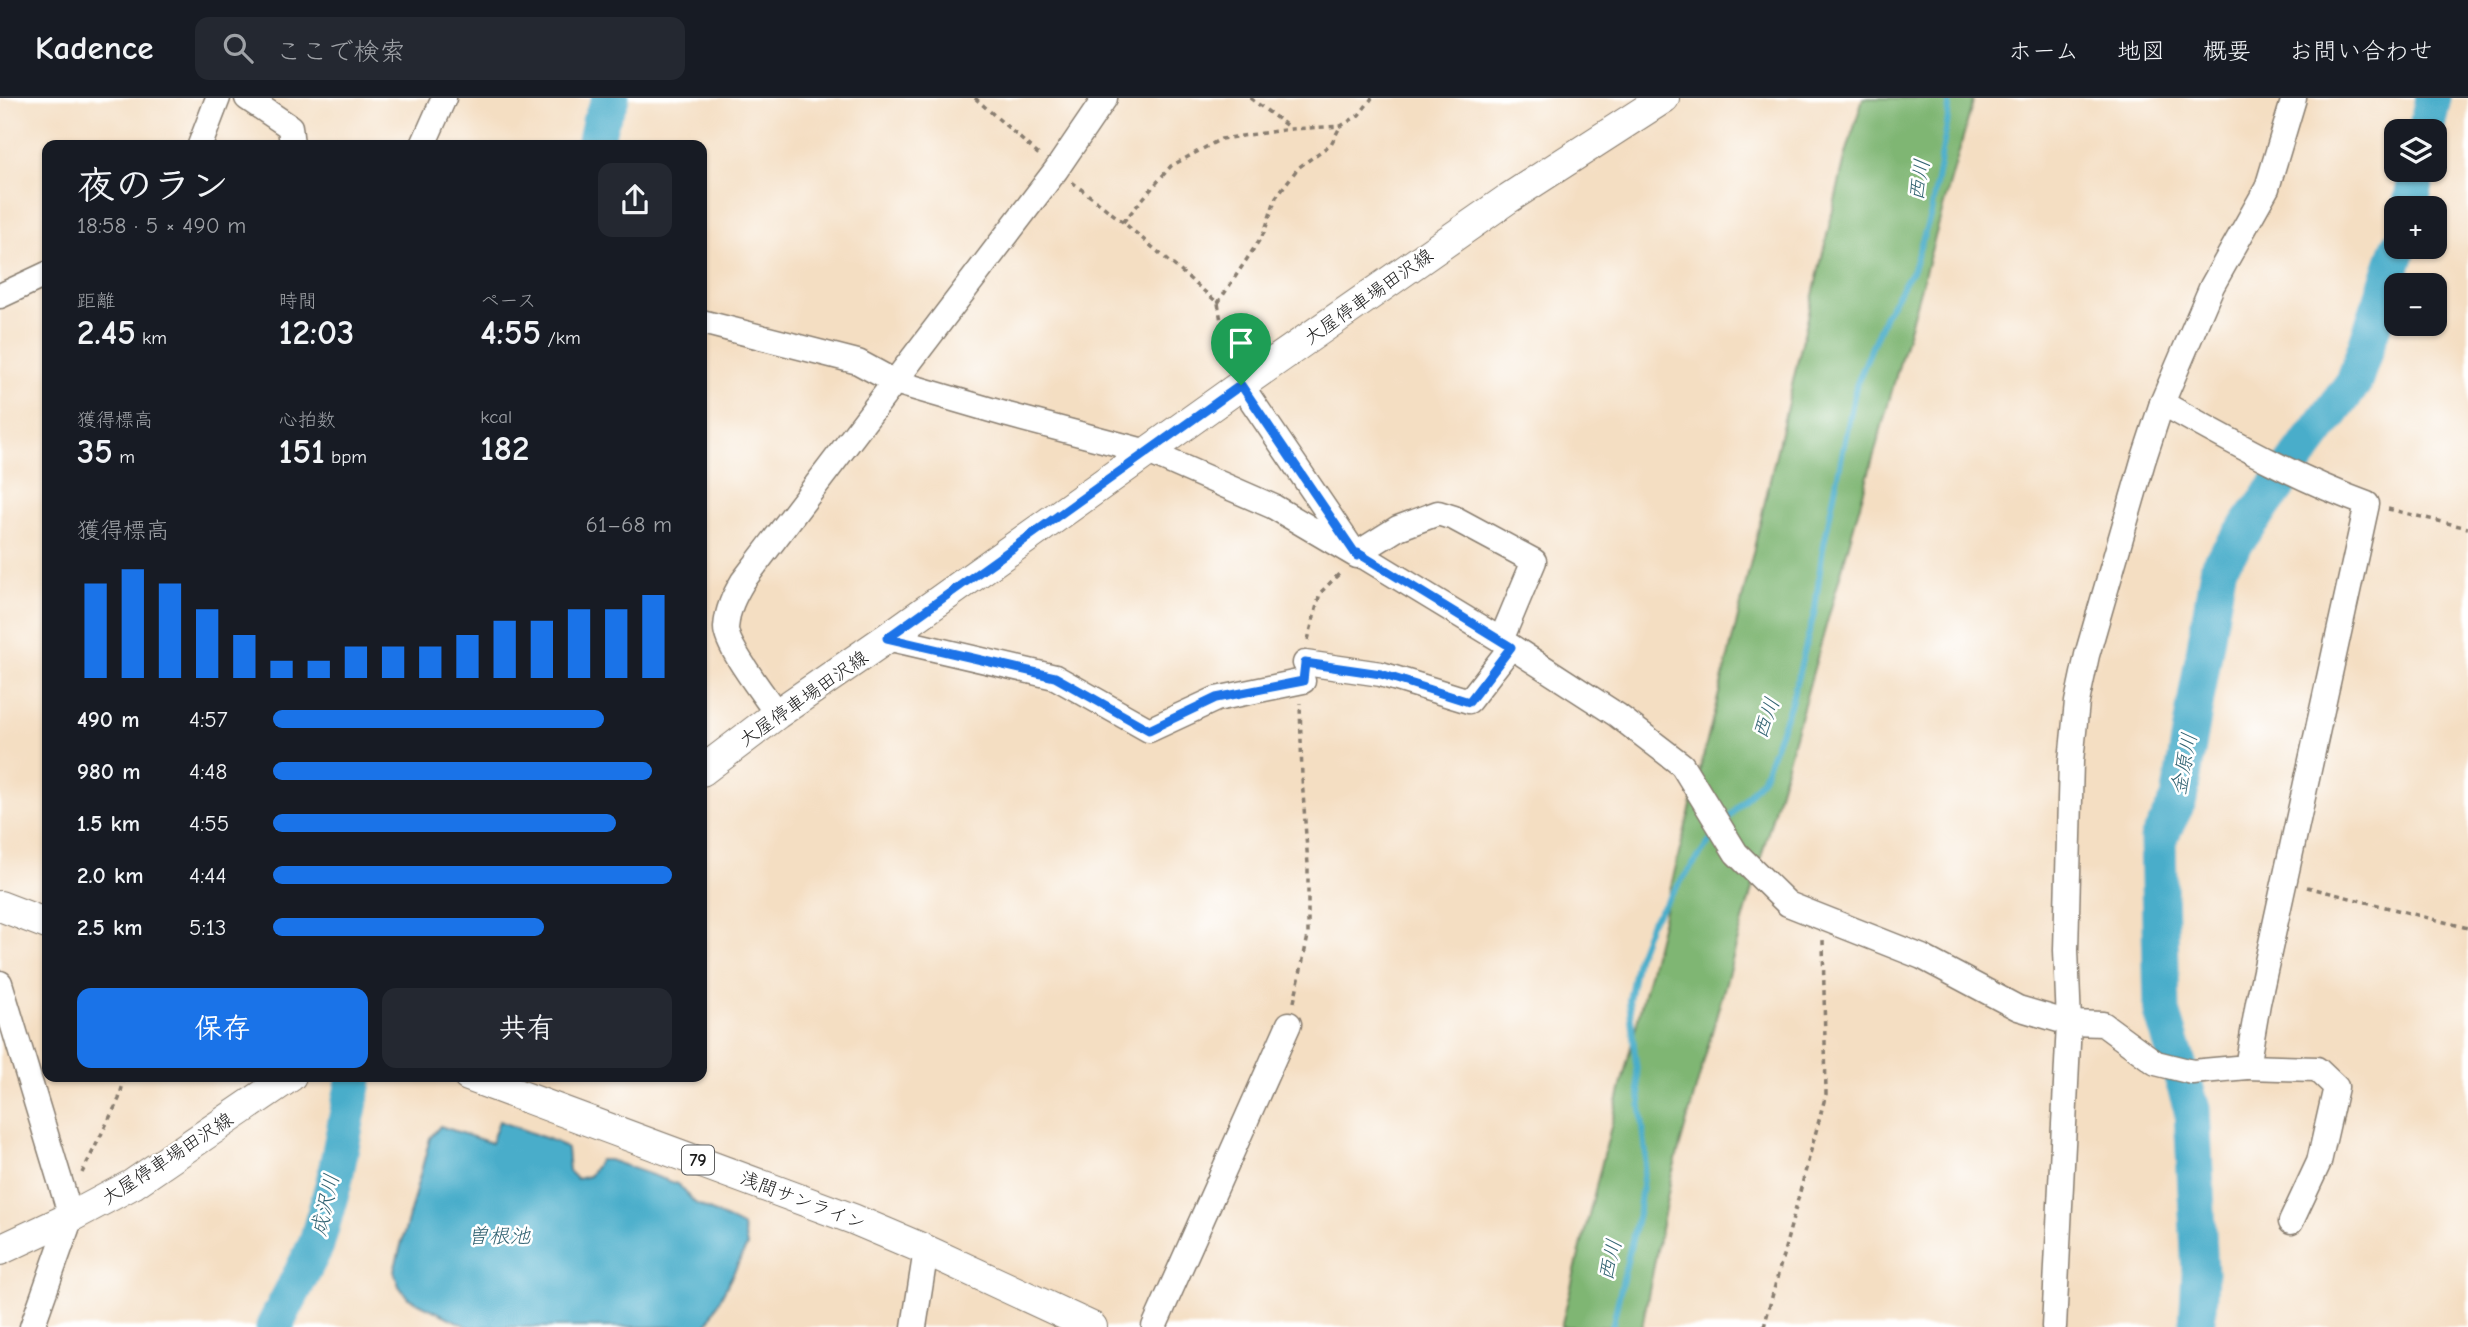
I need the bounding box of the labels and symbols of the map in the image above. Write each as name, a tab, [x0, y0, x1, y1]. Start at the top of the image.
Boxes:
water label: 西川	[1904, 157, 1934, 203]
street label: 大屋停車場田沢線	[1300, 244, 1437, 349]
pin	[1211, 313, 1271, 385]
street label: 大屋停車場田沢線	[735, 646, 872, 751]
water label: 西川	[1748, 694, 1784, 742]
water label: 金原川	[2166, 731, 2202, 797]
street label: 大屋停車場田沢線	[98, 1108, 237, 1209]
road number: 79	[682, 1146, 714, 1175]
street label: 浅間サンライン	[737, 1167, 868, 1235]
water label: 成沢川	[306, 1172, 344, 1238]
water label: 曽根池	[468, 1224, 531, 1248]
water label: 西川	[1594, 1237, 1626, 1283]

